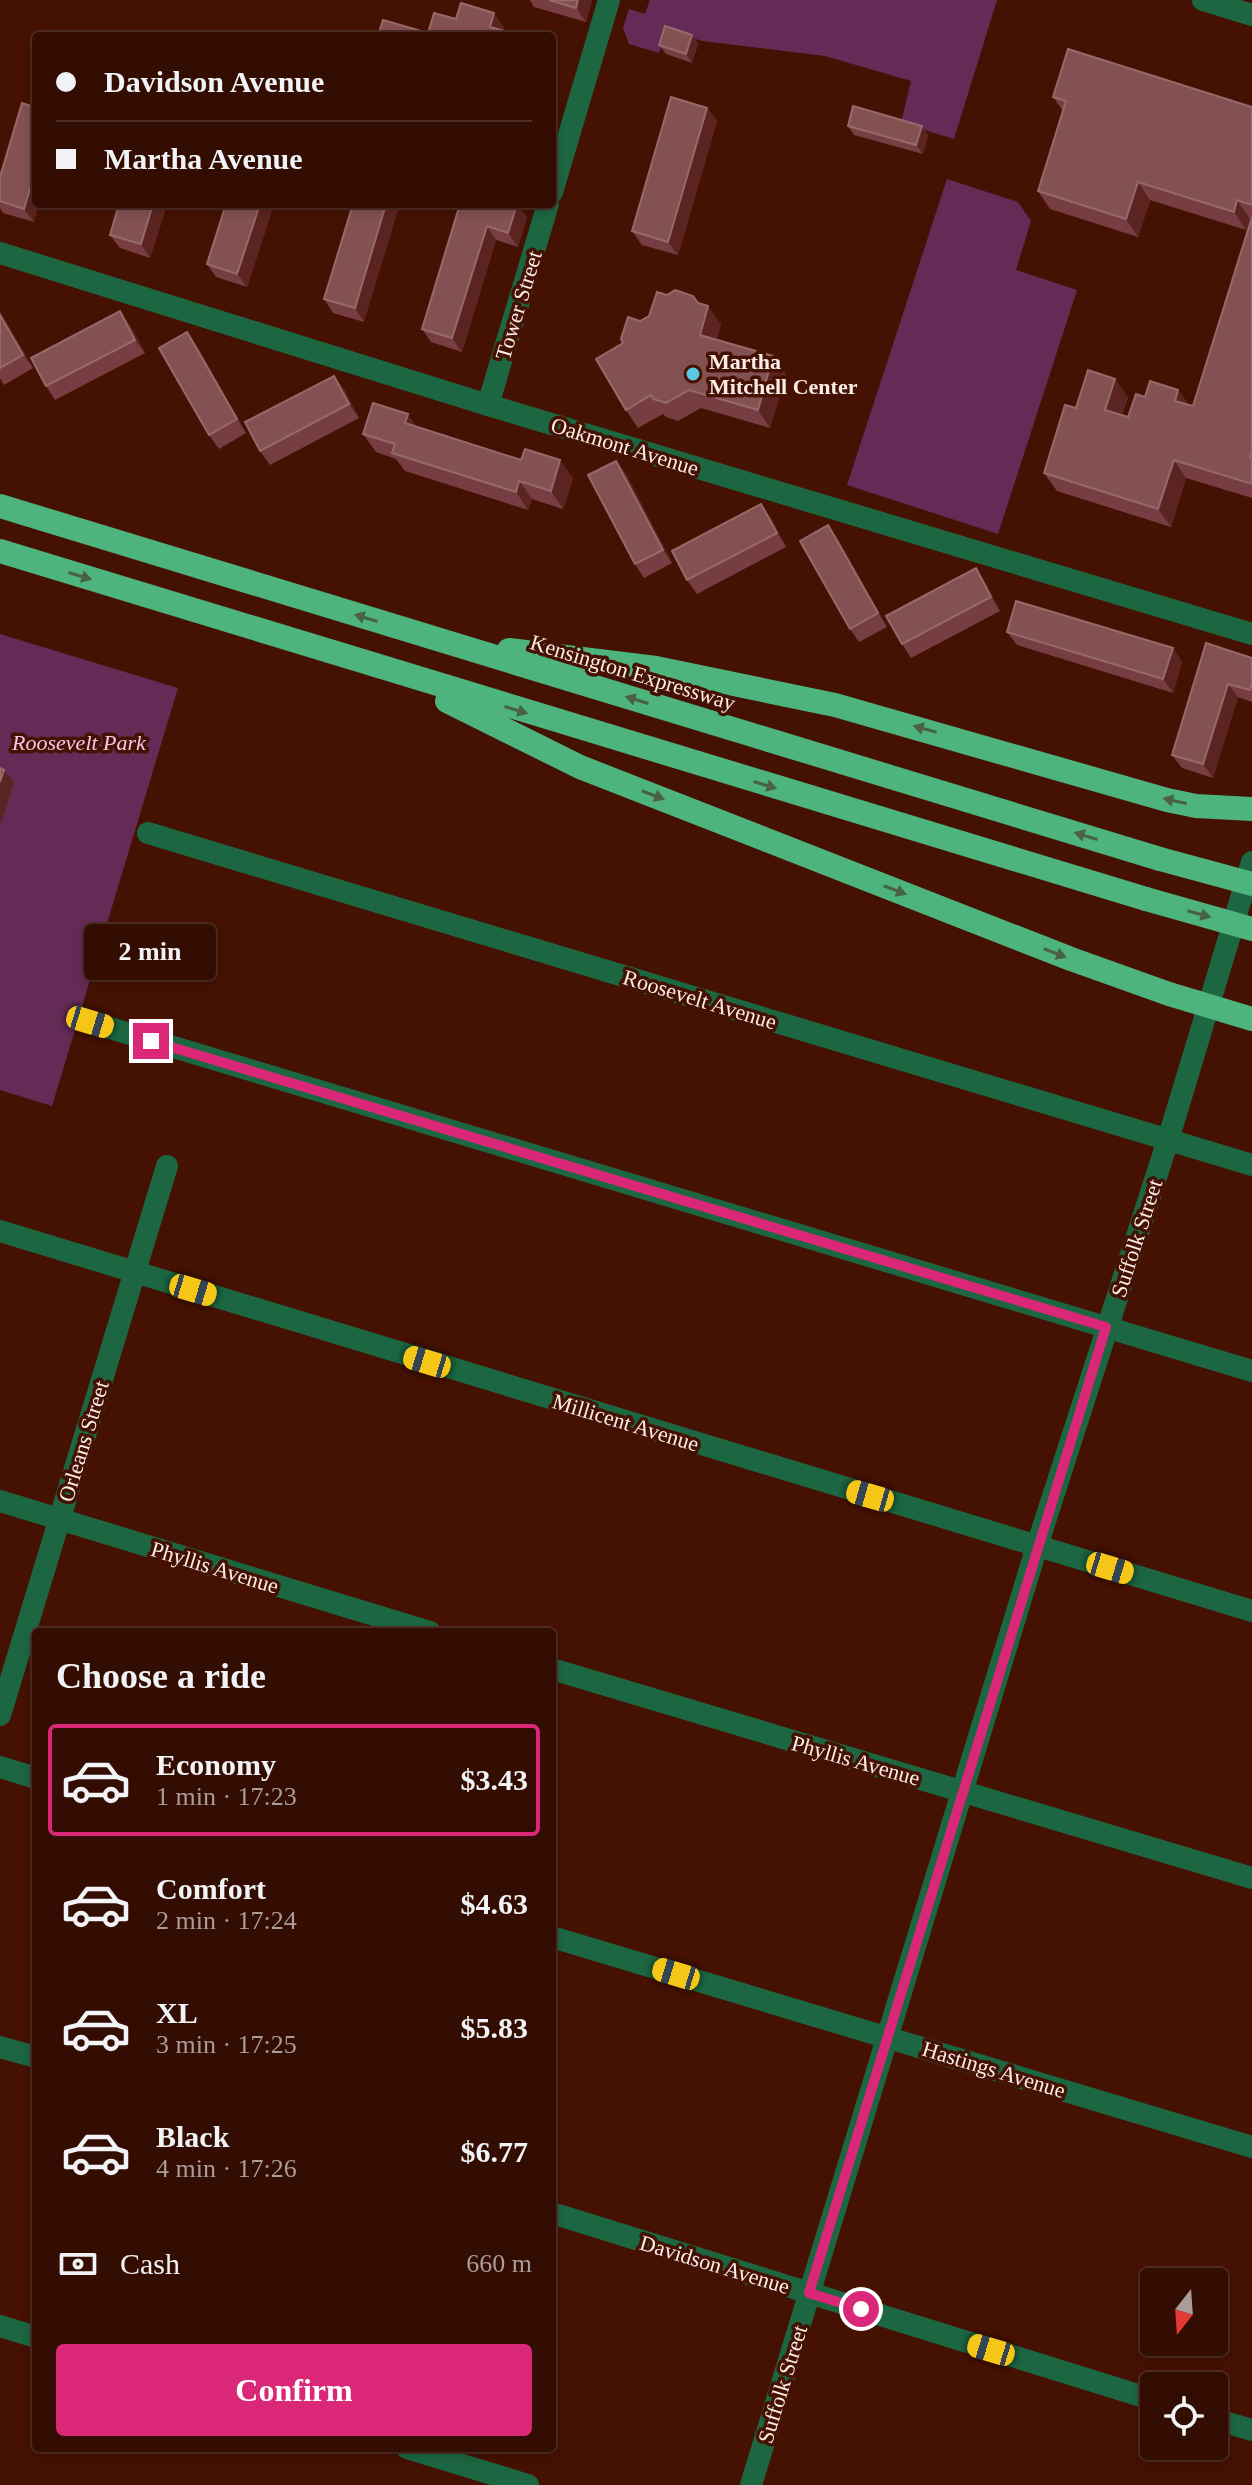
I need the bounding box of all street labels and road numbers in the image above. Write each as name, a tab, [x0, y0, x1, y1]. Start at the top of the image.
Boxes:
street label: Tower Street	[490, 248, 547, 363]
street label: Oakmont Avenue	[548, 412, 702, 481]
street label: Kensington Expressway	[527, 629, 738, 716]
street label: Roosevelt Avenue	[620, 964, 780, 1035]
street label: Suffolk Street	[1106, 1176, 1167, 1300]
street label: Orleans Street	[53, 1378, 114, 1505]
street label: Millicent Avenue	[550, 1388, 702, 1457]
street label: Phyllis Avenue	[148, 1536, 282, 1599]
street label: Phyllis Avenue	[789, 1730, 923, 1791]
street label: Hastings Avenue	[919, 2036, 1068, 2103]
street label: Davidson Avenue	[637, 2230, 793, 2299]
street label: Suffolk Street	[753, 2322, 812, 2446]

